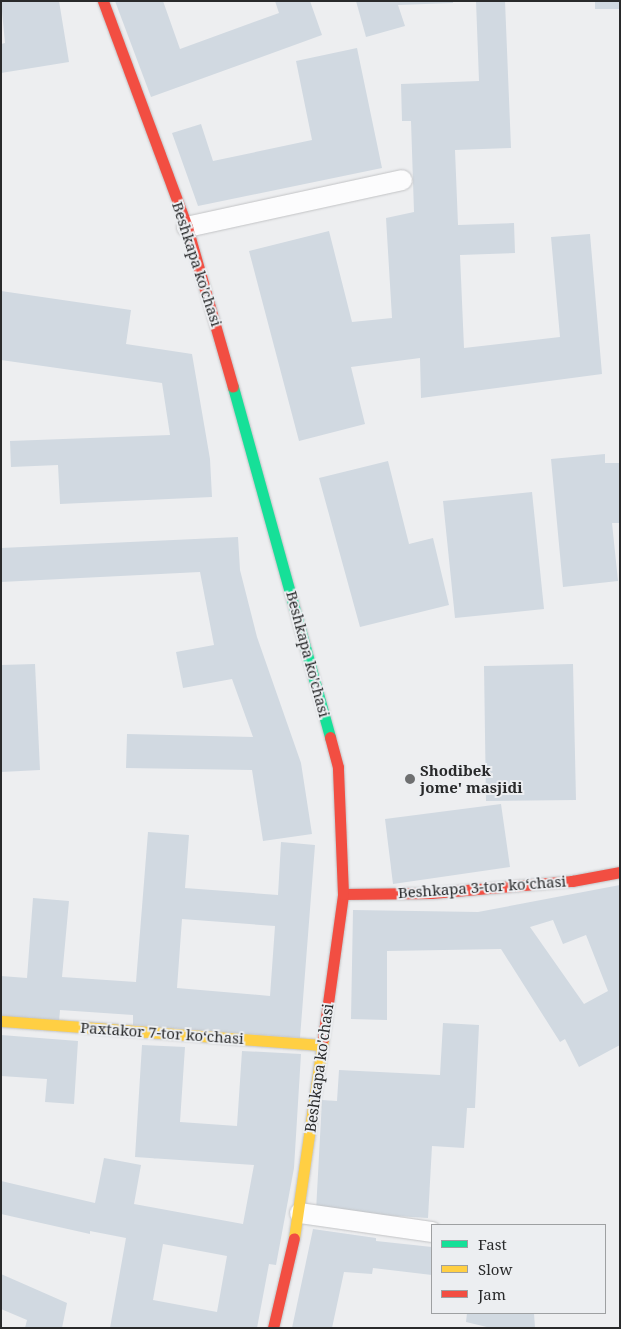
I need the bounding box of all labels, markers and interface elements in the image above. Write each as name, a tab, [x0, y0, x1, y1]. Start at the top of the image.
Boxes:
street label: Beshkapa ko'chasi	[168, 199, 226, 329]
street label: Beshkapa ko'chasi	[282, 589, 334, 719]
place label: Shodibek jome' masjidi	[420, 761, 522, 796]
marker: Shodibek jome' masjidi	[404, 773, 416, 785]
street label: Beshkapa 3-tor koʻchasi	[397, 872, 567, 902]
street label: Beshkapa ko'chasi	[301, 1002, 337, 1134]
street label: Paxtakor 7-tor koʻchasi	[80, 1018, 244, 1048]
legend	[431, 1224, 606, 1314]
text: Fast	[478, 1234, 507, 1254]
text: Slow	[478, 1259, 512, 1279]
text: Jam	[478, 1284, 506, 1304]

